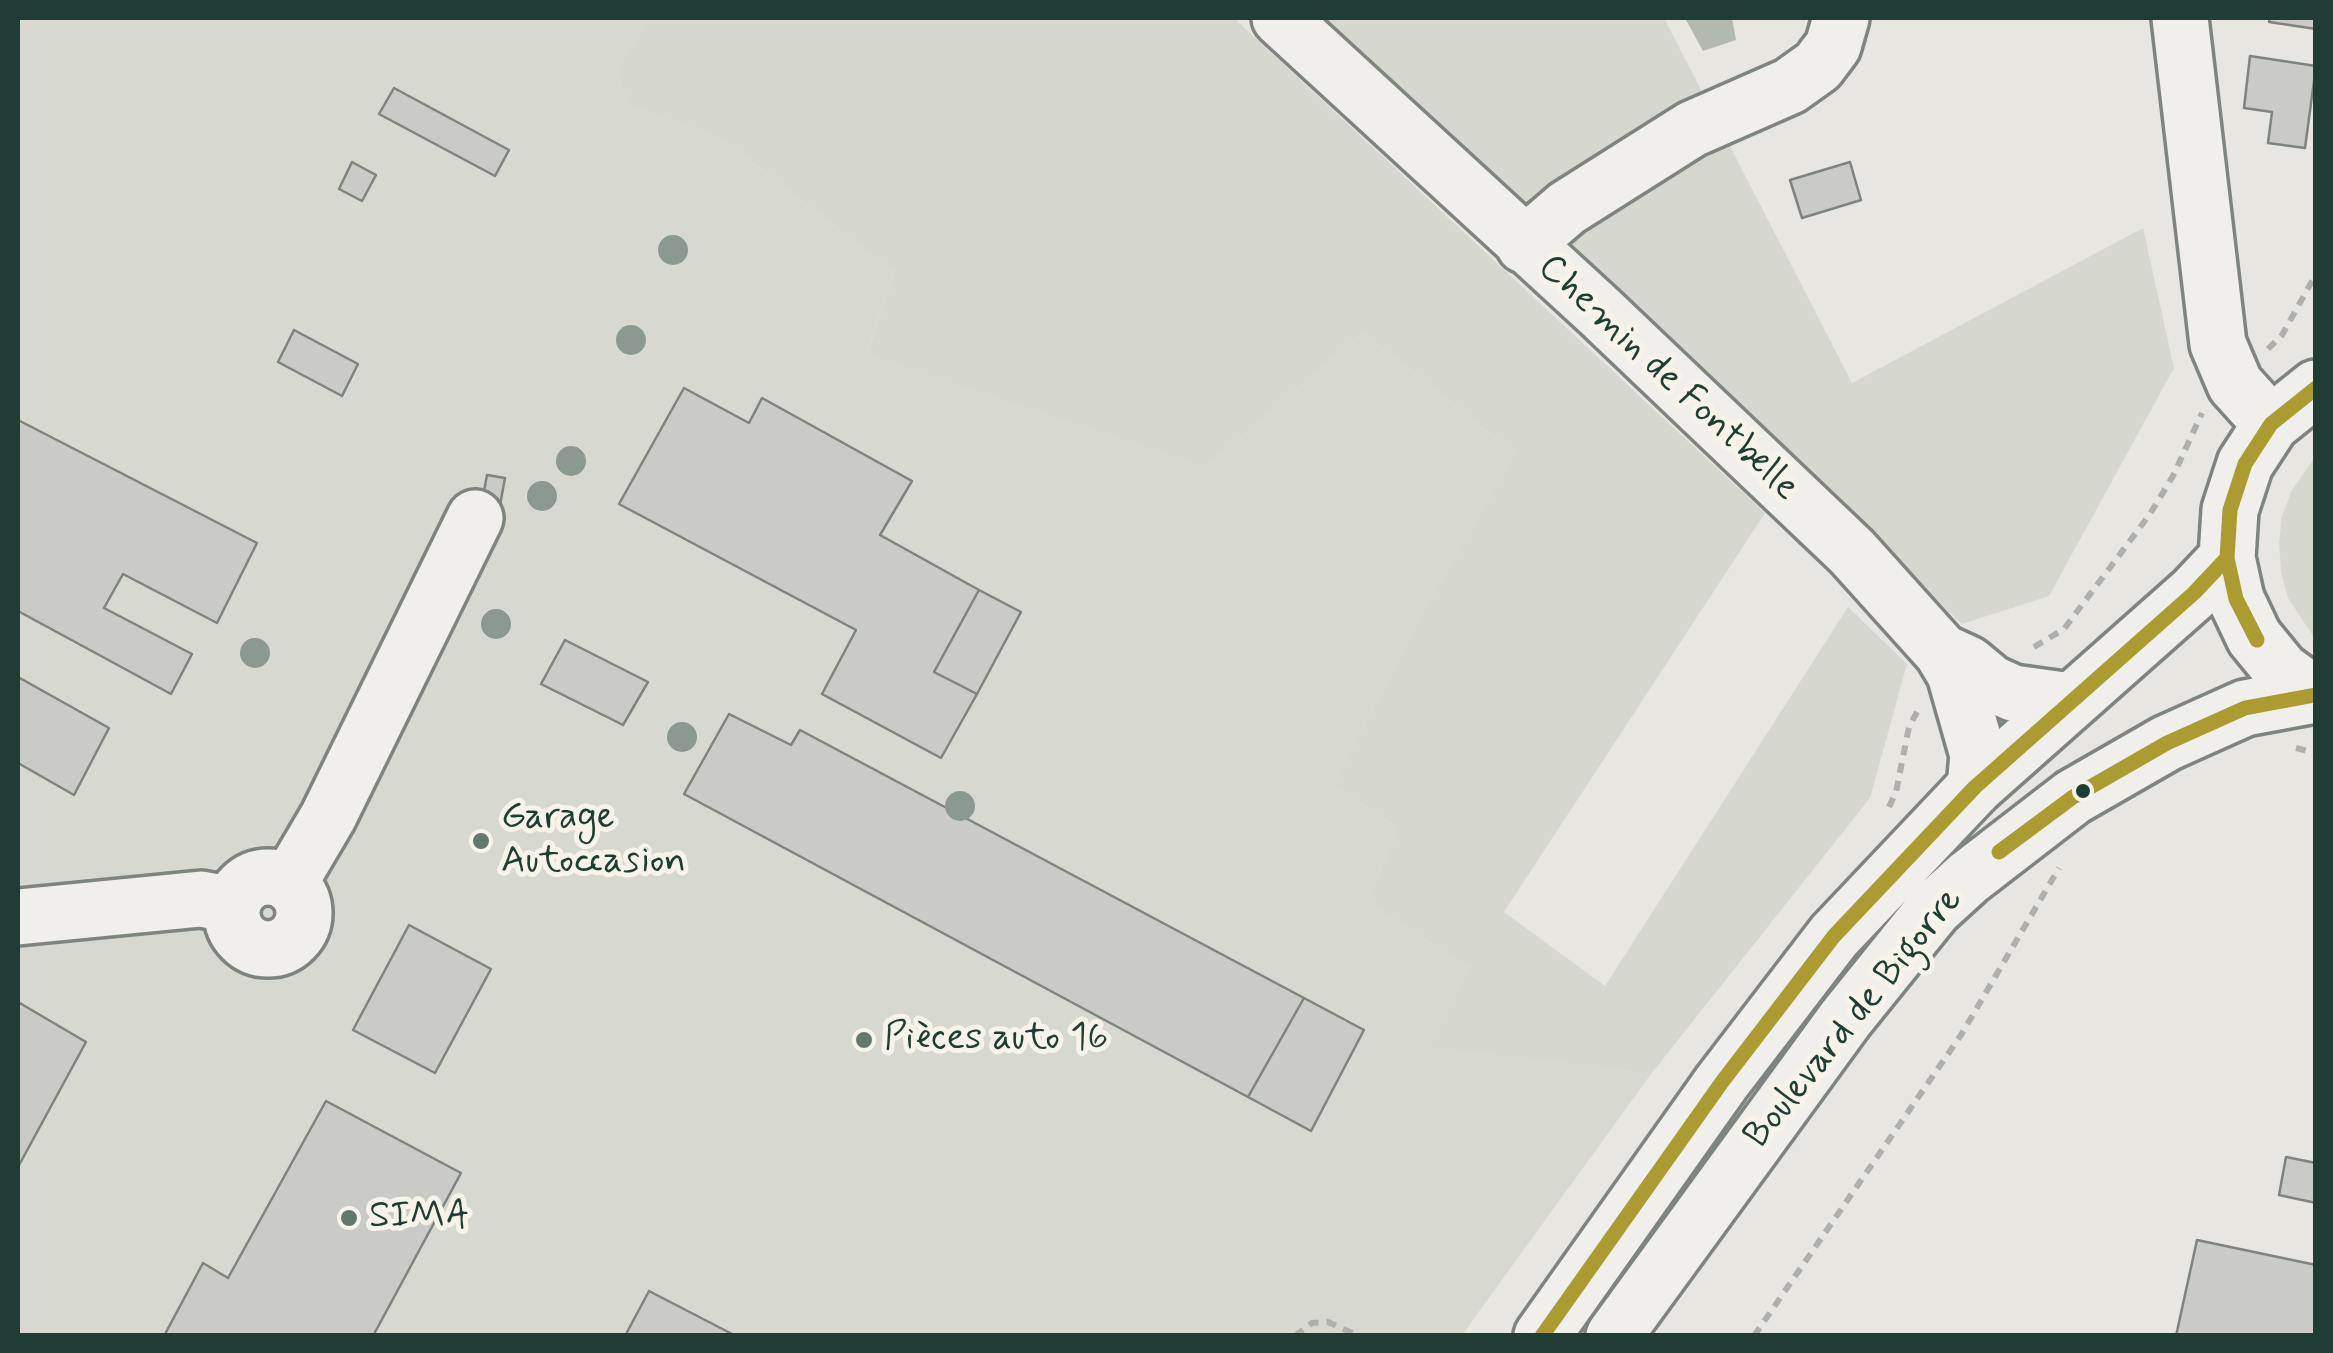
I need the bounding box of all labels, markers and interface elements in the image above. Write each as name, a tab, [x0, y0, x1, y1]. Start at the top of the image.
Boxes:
street label: Chemin de Fontbelle	[1527, 246, 1807, 512]
unlabelled marker	[2073, 781, 2093, 801]
place label: Garage Autoccasion	[501, 796, 686, 886]
marker: Garage Autoccasion	[470, 830, 492, 852]
street label: Boulevard de Bigorre	[1736, 879, 1974, 1159]
place label: Pièces auto 16	[884, 1017, 1108, 1063]
marker: Pièces auto 16	[853, 1029, 875, 1051]
place label: SIMA	[369, 1195, 470, 1241]
marker: SIMA	[338, 1207, 360, 1229]

